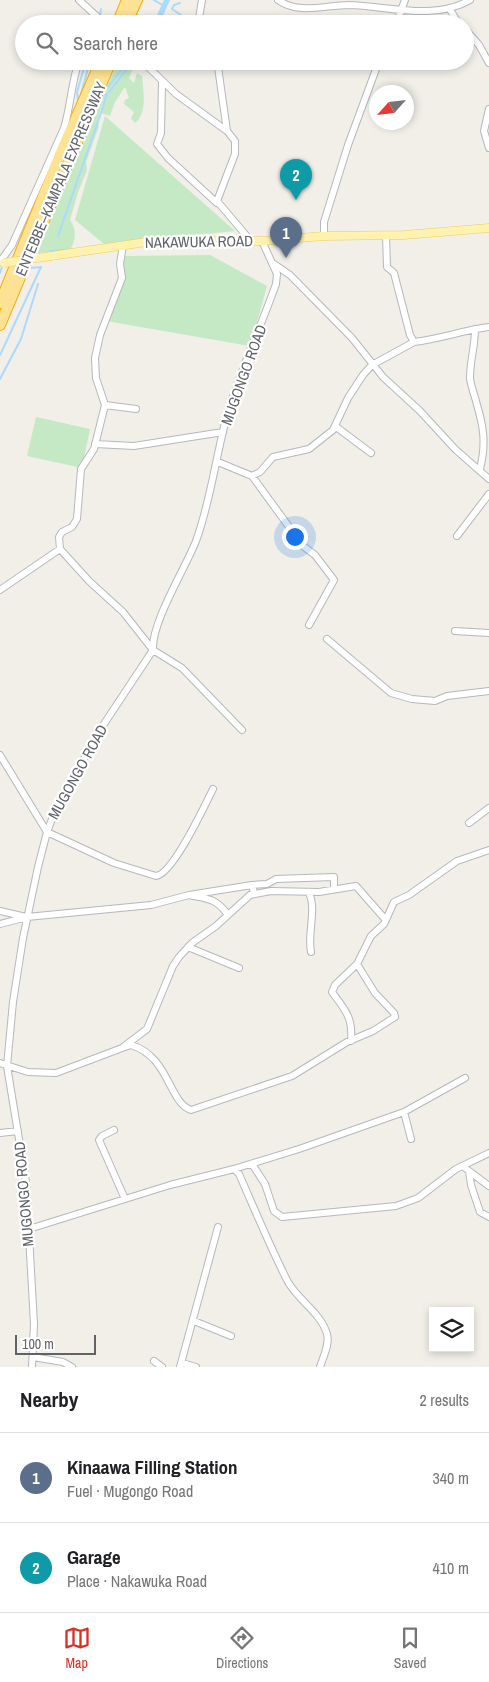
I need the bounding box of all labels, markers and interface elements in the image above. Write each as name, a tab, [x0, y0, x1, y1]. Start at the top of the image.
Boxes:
search box	[15, 15, 474, 70]
icon: search	[33, 29, 61, 57]
text: Search here	[73, 30, 158, 56]
street label: ENTEBBE–KAMPALA EXPRESSWAY	[10, 78, 111, 279]
north arrow	[369, 85, 414, 130]
pin: 2	[280, 159, 312, 200]
pin: 1	[270, 217, 302, 258]
street label: NAKAWUKA ROAD	[145, 230, 253, 253]
street label: MUGONGO ROAD	[216, 322, 271, 428]
your location	[282, 524, 308, 550]
street label: MUGONGO ROAD	[43, 721, 112, 823]
street label: MUGONGO ROAD	[8, 1141, 39, 1247]
map controls	[429, 1307, 474, 1352]
button: layers	[429, 1307, 474, 1352]
scale bar	[15, 1332, 96, 1355]
text: 100 m	[22, 1335, 54, 1353]
text: Nearby	[20, 1385, 78, 1414]
text: 2 results	[419, 1389, 469, 1411]
text: Kinaawa Filling Station	[67, 1454, 238, 1480]
text: 1	[32, 1467, 40, 1489]
text: 340 m	[433, 1467, 469, 1489]
text: Fuel · Mugongo Road	[67, 1480, 193, 1502]
text: Garage	[67, 1544, 121, 1570]
text: 2	[32, 1557, 40, 1579]
text: 410 m	[433, 1557, 469, 1579]
text: Place · Nakawuka Road	[67, 1570, 207, 1592]
tab: Map	[63, 1624, 91, 1672]
tab: Directions	[216, 1624, 268, 1672]
tab: Saved	[394, 1624, 426, 1672]

